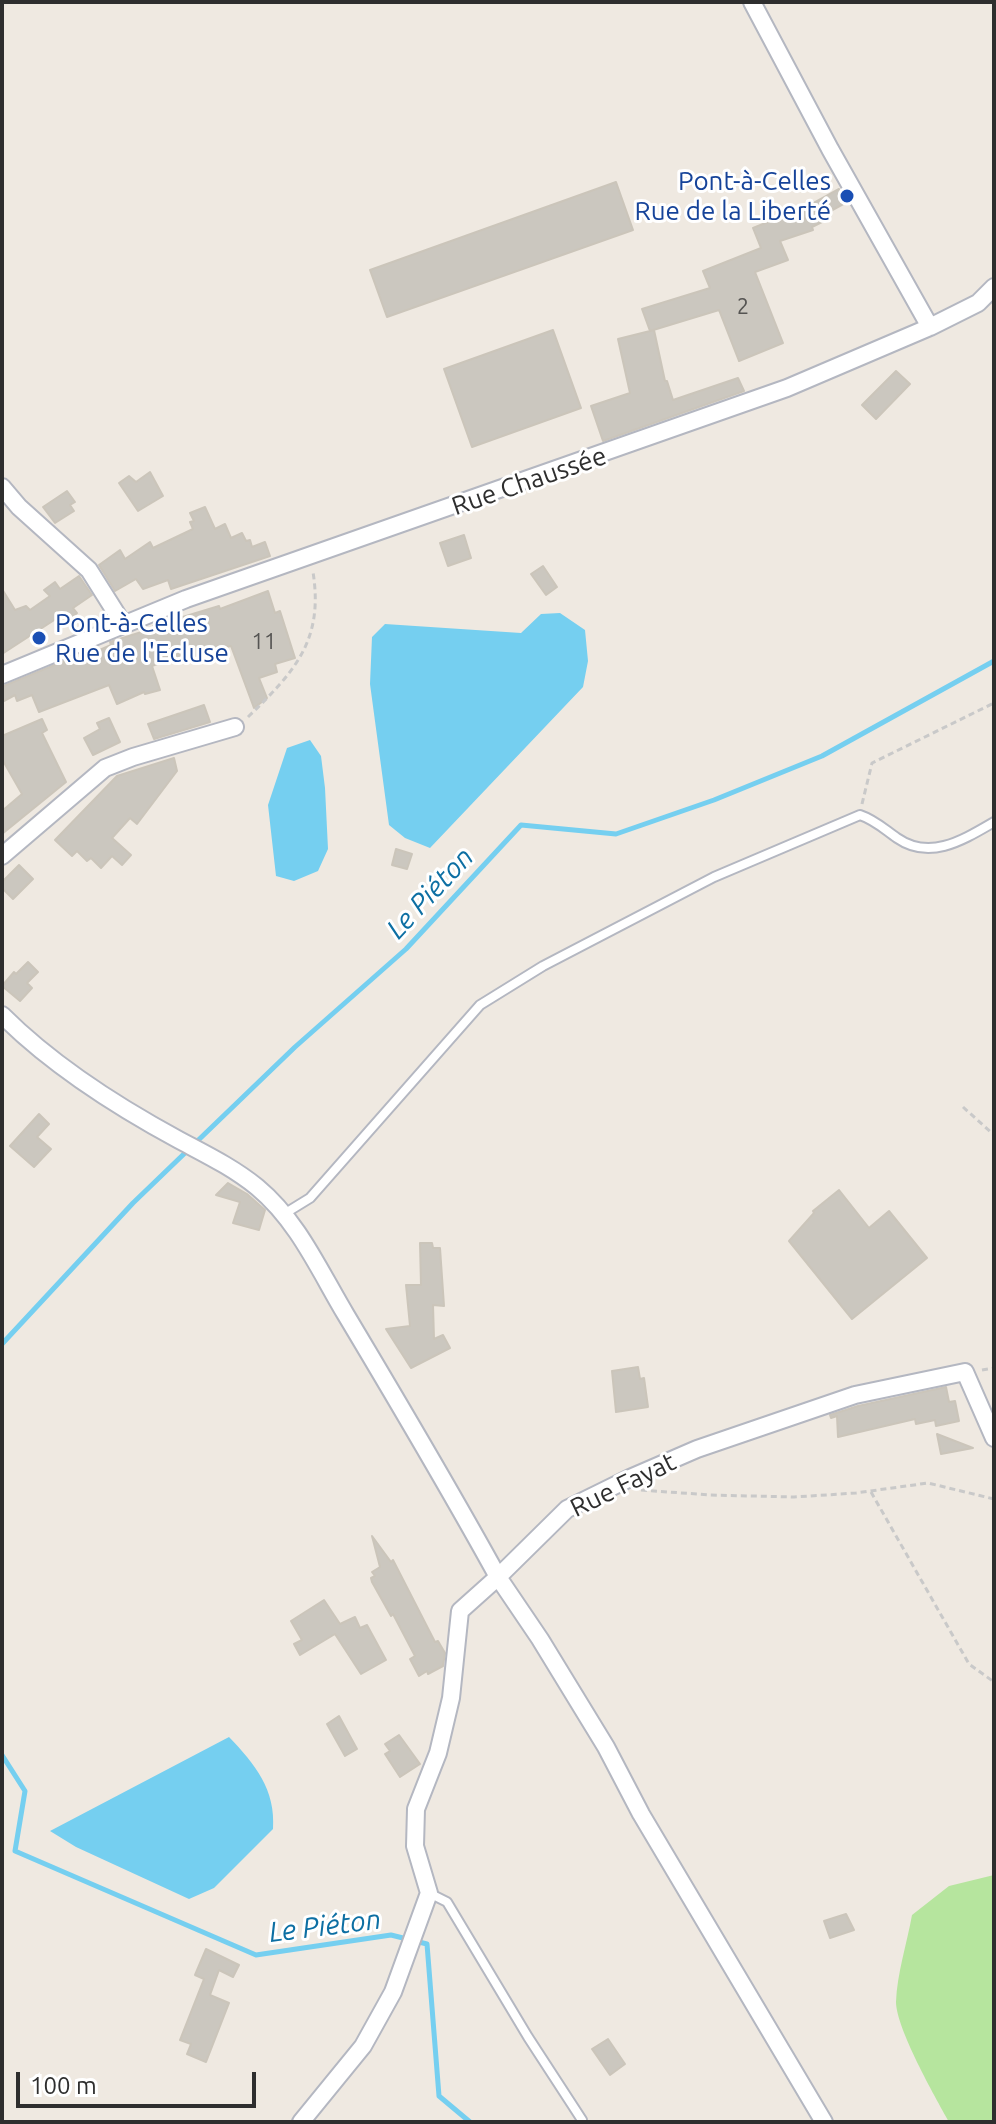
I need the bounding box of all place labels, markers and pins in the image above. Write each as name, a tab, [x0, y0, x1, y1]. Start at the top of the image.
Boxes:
place label: Pont-à-Celles Rue de la Liberté	[634, 165, 831, 226]
marker: Pont-à-Celles Rue de la Liberté	[838, 187, 856, 205]
place label: Pont-à-Celles Rue de l'Ecluse	[55, 607, 229, 668]
marker: Pont-à-Celles Rue de l'Ecluse	[30, 629, 48, 647]

